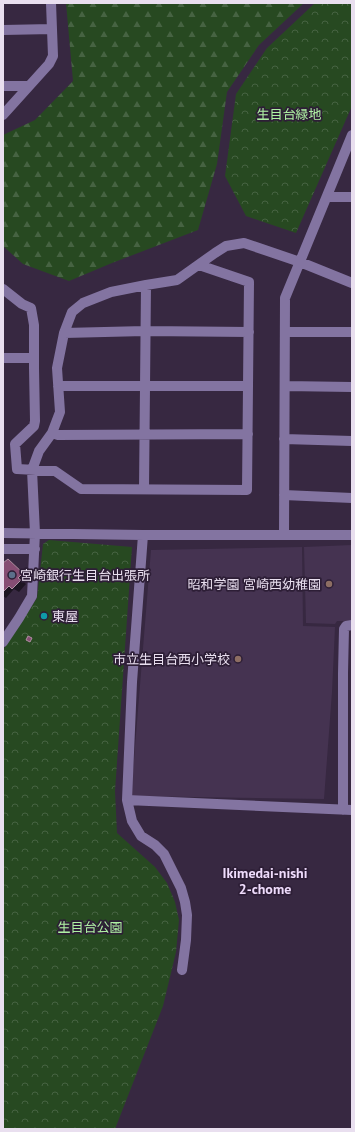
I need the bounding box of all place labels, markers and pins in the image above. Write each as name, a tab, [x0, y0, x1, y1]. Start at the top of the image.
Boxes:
place label: 宮崎銀行生目台出張所	[20, 567, 150, 584]
marker: 宮崎銀行生目台出張所	[7, 570, 17, 580]
place label: 昭和学園 宮崎西幼稚園	[188, 576, 321, 593]
marker: 昭和学園 宮崎西幼稚園	[324, 579, 334, 589]
place label: 東屋	[52, 608, 78, 625]
marker: 東屋	[39, 611, 49, 621]
place label: 市立生目台西小学校	[113, 651, 230, 668]
marker: 市立生目台西小学校	[233, 654, 243, 664]

